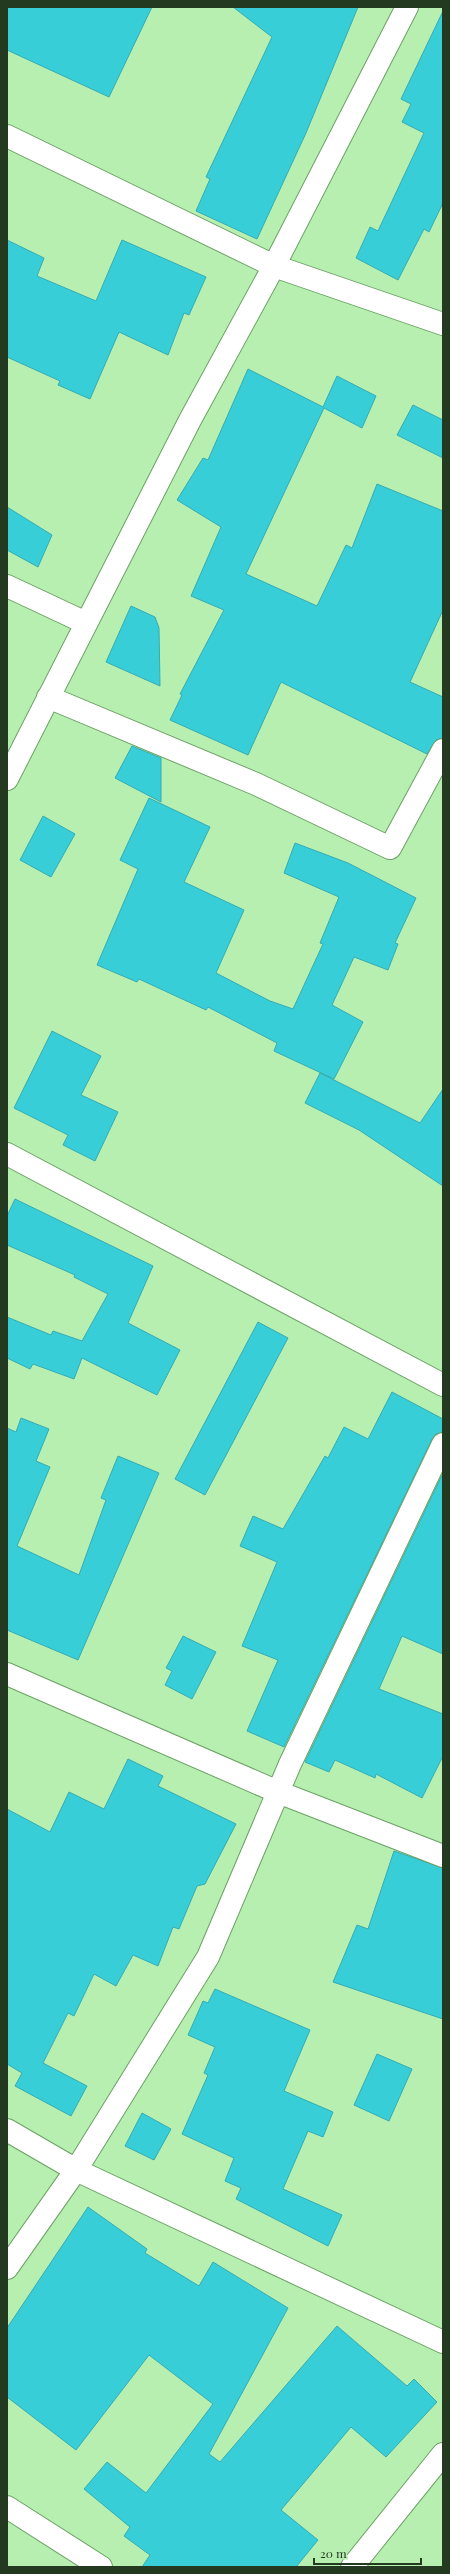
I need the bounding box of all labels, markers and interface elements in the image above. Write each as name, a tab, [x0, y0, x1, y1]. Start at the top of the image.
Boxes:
scale bar	[314, 2540, 421, 2566]
text: 20 m	[320, 2545, 347, 2561]

